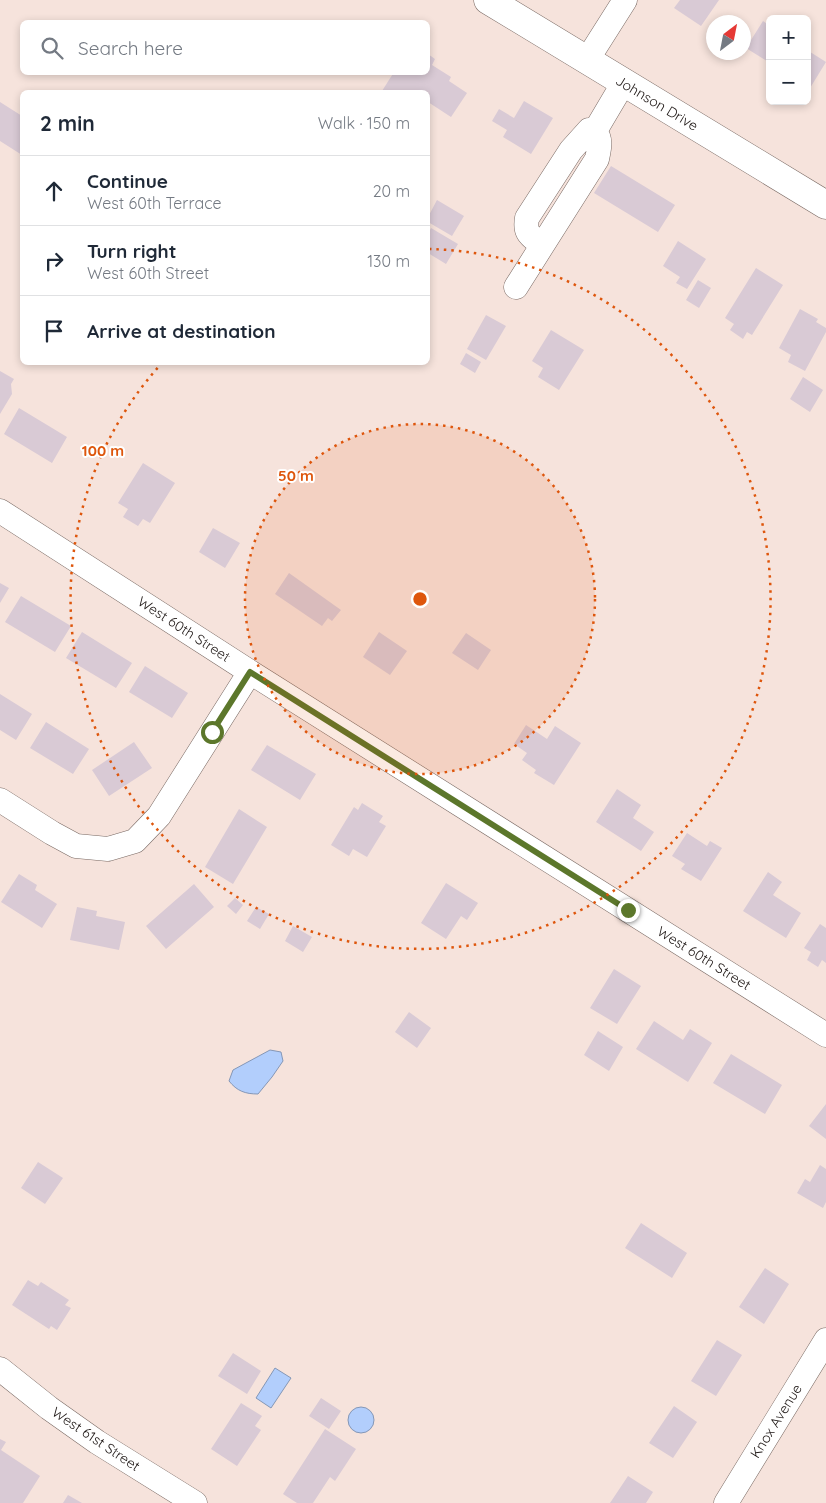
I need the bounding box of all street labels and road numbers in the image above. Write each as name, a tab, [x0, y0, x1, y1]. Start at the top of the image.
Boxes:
street label: Johnson Drive	[612, 71, 702, 135]
street label: West 60th Street	[134, 592, 234, 666]
street label: West 60th Street	[654, 922, 754, 994]
street label: Knox Avenue	[746, 1380, 806, 1461]
street label: West 61st Street	[49, 1403, 144, 1475]

